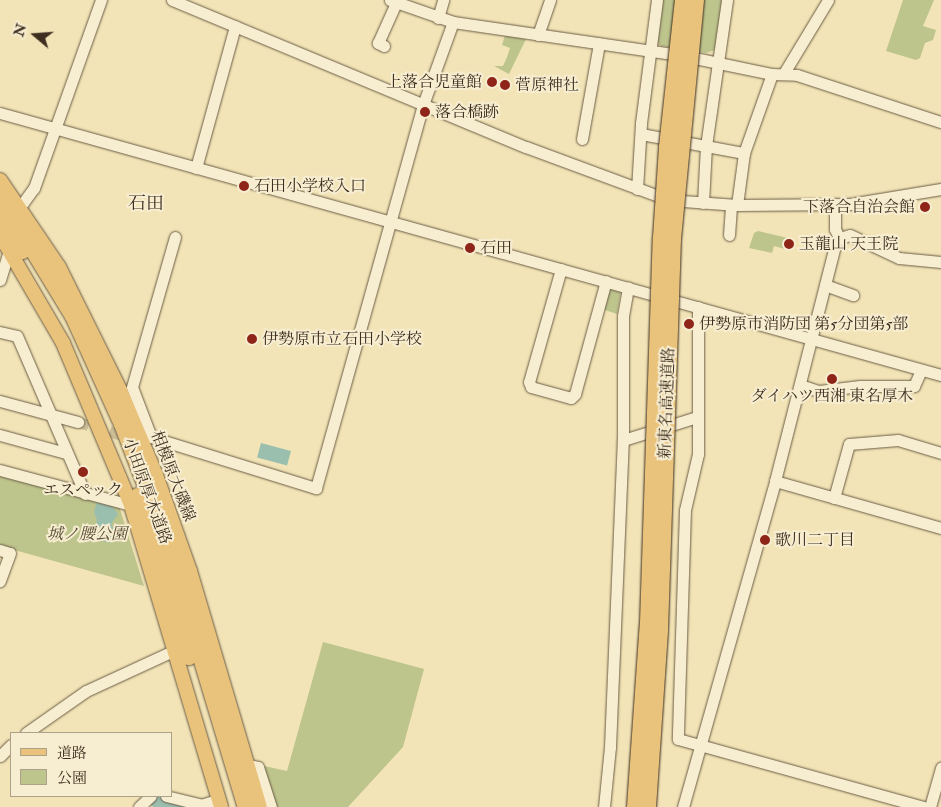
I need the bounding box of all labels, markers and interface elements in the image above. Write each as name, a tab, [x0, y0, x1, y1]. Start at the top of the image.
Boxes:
north arrow	[10, 10, 60, 60]
text: N	[10, 22, 30, 39]
place label: 上落合児童館	[386, 72, 482, 92]
place label: 菅原神社	[515, 75, 579, 95]
marker: 上落合児童館	[486, 76, 498, 88]
marker: 菅原神社	[499, 79, 511, 91]
place label: 落合橋跡	[435, 102, 499, 122]
marker: 落合橋跡	[419, 106, 431, 118]
place label: 石田小学校入口	[254, 176, 366, 196]
marker: 石田小学校入口	[238, 180, 250, 192]
district label: 石田	[128, 193, 164, 215]
place label: 下落合自治会館	[803, 197, 915, 217]
marker: 下落合自治会館	[919, 201, 931, 213]
place label: 玉龍山 天王院	[799, 234, 898, 254]
place label: 石田	[480, 238, 512, 258]
marker: 玉龍山 天王院	[783, 238, 795, 250]
marker: 石田	[464, 242, 476, 254]
place label: 伊勢原市消防団 第5分団第5部	[699, 314, 908, 334]
marker: 伊勢原市消防団 第5分団第5部	[683, 318, 695, 330]
place label: 伊勢原市立石田小学校	[262, 329, 422, 349]
marker: 伊勢原市立石田小学校	[246, 333, 258, 345]
street label: 新東名高速道路	[655, 347, 679, 459]
marker: ダイハツ西湘 東名厚木	[826, 373, 838, 385]
place label: ダイハツ西湘 東名厚木	[750, 386, 914, 406]
street label: 相模原大磯線	[147, 428, 199, 524]
street label: 小田原厚木道路	[119, 435, 175, 547]
marker: エスペック	[77, 466, 89, 478]
place label: エスペック	[43, 480, 123, 500]
park label: 城ノ腰公園	[47, 524, 127, 544]
place label: 歌川二丁目	[775, 530, 855, 550]
marker: 歌川二丁目	[759, 534, 771, 546]
legend	[10, 732, 172, 797]
text: 道路	[57, 744, 87, 763]
text: 公園	[57, 769, 87, 788]

